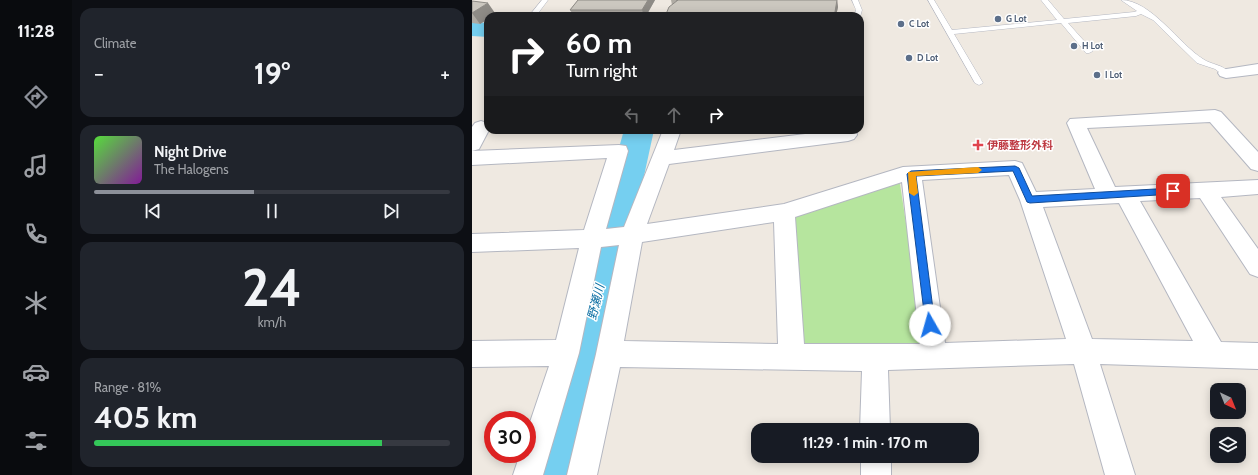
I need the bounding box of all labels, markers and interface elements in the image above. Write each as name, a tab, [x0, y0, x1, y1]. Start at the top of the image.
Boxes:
place label: G Lot	[1006, 13, 1027, 24]
marker: G Lot	[993, 14, 1003, 24]
place label: C Lot	[909, 18, 929, 29]
marker: C Lot	[896, 19, 906, 29]
text: 11:28	[17, 20, 55, 42]
text: 60 m	[566, 26, 632, 60]
icon: right	[500, 28, 552, 80]
text: Climate	[94, 35, 136, 51]
place label: H Lot	[1082, 40, 1103, 51]
marker: H Lot	[1069, 41, 1079, 51]
place label: D Lot	[917, 52, 938, 63]
marker: D Lot	[904, 53, 914, 63]
text: 19°	[254, 55, 290, 92]
text: −	[94, 60, 104, 87]
text: +	[440, 60, 450, 87]
text: Turn right	[566, 60, 637, 82]
place label: I Lot	[1105, 69, 1122, 80]
marker: I Lot	[1092, 70, 1102, 80]
icon: directions	[22, 83, 50, 111]
icon: left	[621, 104, 643, 126]
icon: ahead	[663, 104, 685, 126]
icon: right	[705, 104, 727, 126]
place label: 伊藤整形外科	[987, 138, 1053, 152]
marker: 伊藤整形外科	[972, 139, 984, 151]
text: Night Drive	[154, 143, 227, 161]
icon: music	[22, 152, 50, 180]
text: The Halogens	[154, 161, 229, 177]
pin	[1156, 174, 1190, 208]
icon: arrive	[1162, 180, 1184, 202]
icon: previous	[142, 200, 164, 222]
icon: pause	[261, 200, 283, 222]
icon: next	[380, 200, 402, 222]
icon: phone	[22, 220, 50, 248]
text: 24	[242, 256, 302, 319]
water label: 野瀬川	[584, 281, 608, 321]
icon: climate	[22, 289, 50, 317]
position arrow	[909, 304, 951, 346]
text: km/h	[258, 314, 286, 330]
icon: car	[22, 358, 50, 386]
text: Range · 81%	[94, 379, 161, 395]
north arrow	[1210, 383, 1246, 419]
map controls	[1210, 383, 1246, 463]
text: 405 km	[94, 399, 197, 436]
speed limit sign: 30	[484, 411, 536, 463]
icon: filters	[22, 427, 50, 455]
button: layers	[1210, 427, 1246, 463]
text: 11:29 · 1 min · 170 m	[802, 434, 928, 452]

